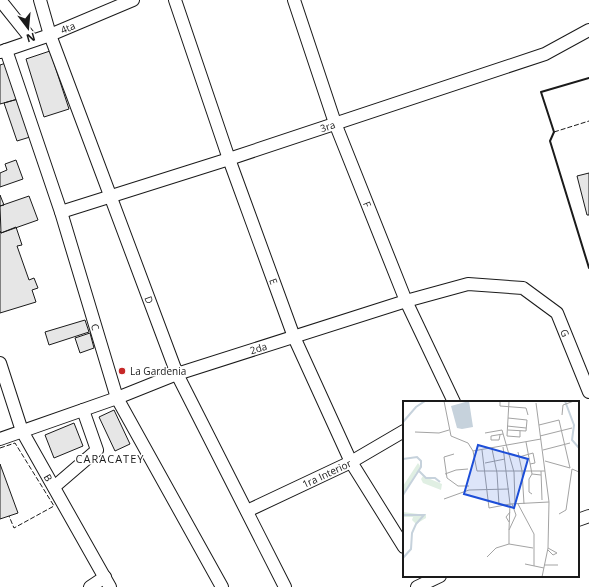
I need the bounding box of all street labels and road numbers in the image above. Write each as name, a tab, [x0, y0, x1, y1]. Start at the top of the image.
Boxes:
street label: 4ta	[58, 18, 77, 37]
street label: 3ra	[318, 117, 337, 135]
street label: F	[360, 199, 375, 209]
street label: E	[266, 276, 281, 286]
street label: D	[141, 294, 157, 305]
street label: C	[88, 322, 103, 332]
street label: G	[557, 327, 573, 339]
street label: 2da	[248, 339, 269, 357]
street label: 1ra Interior	[300, 456, 353, 491]
street label: B	[41, 471, 56, 484]

